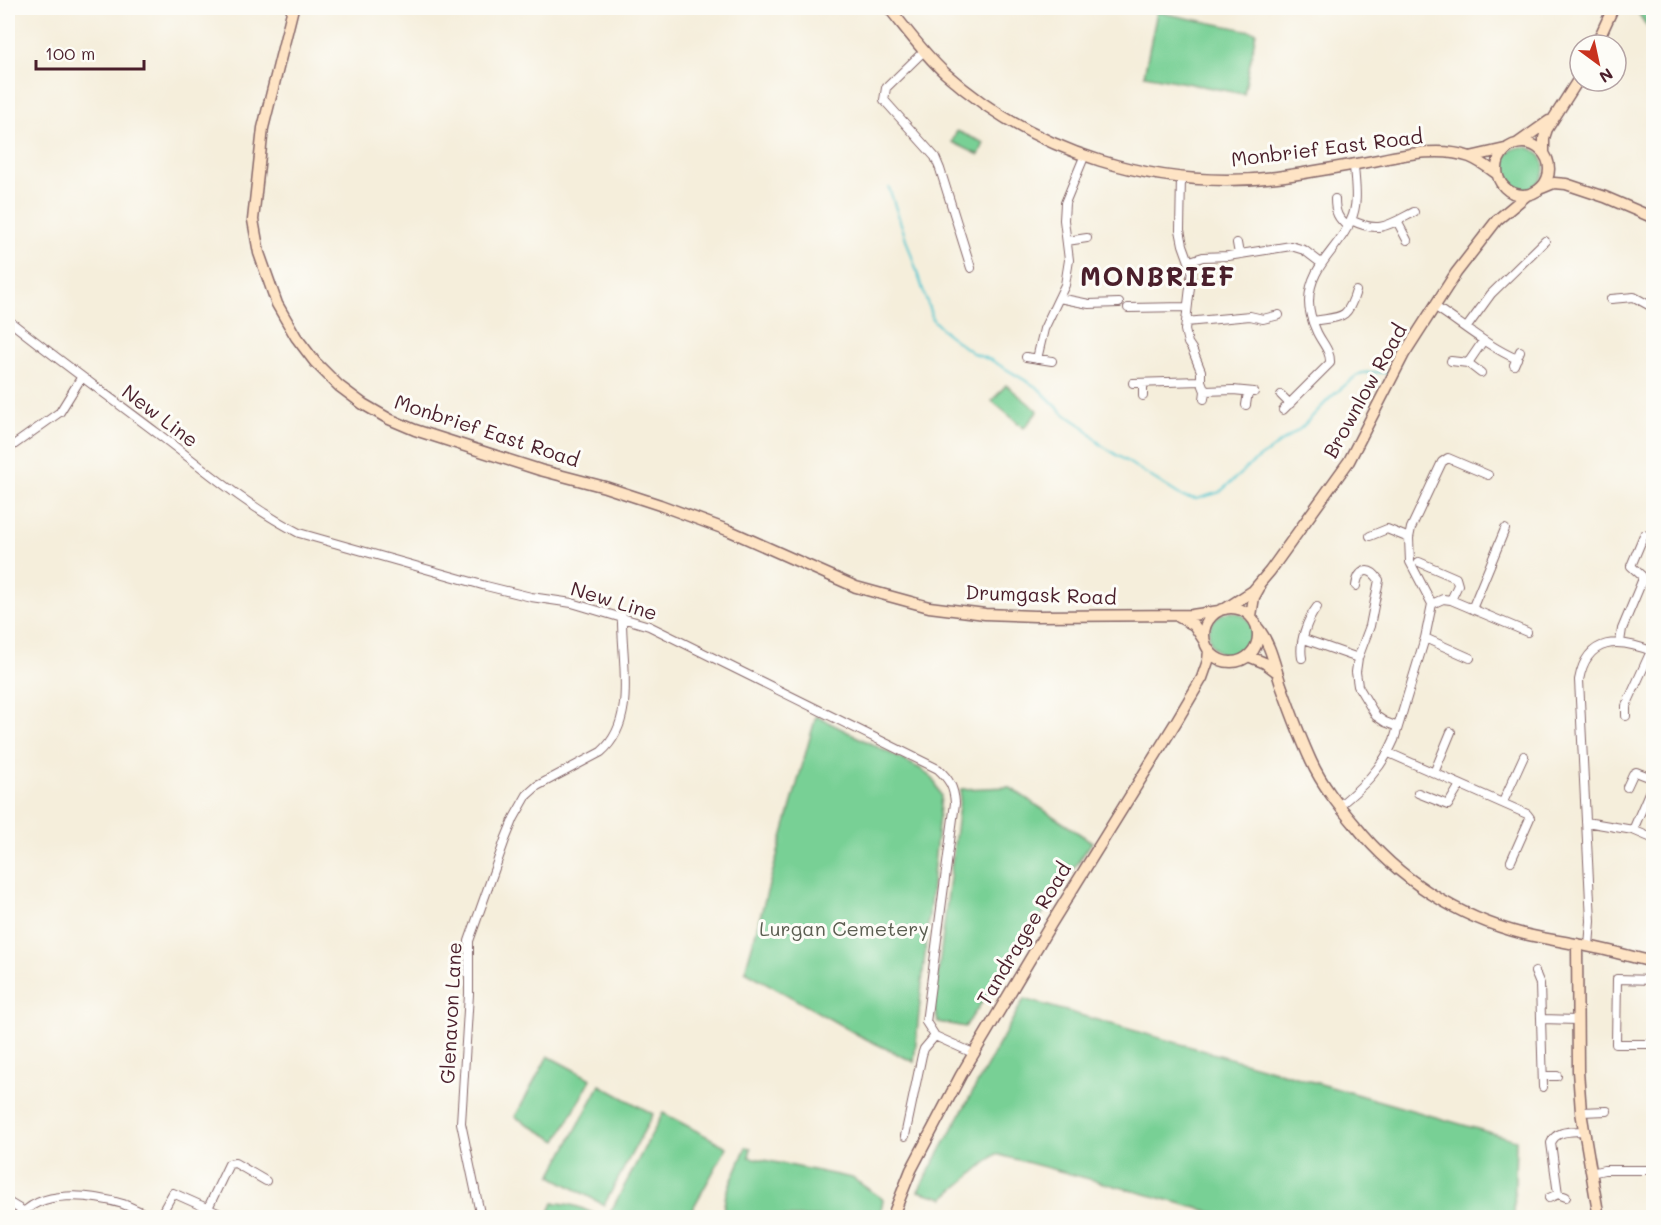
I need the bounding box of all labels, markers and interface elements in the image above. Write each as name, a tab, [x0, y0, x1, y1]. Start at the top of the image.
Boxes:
scale bar	[36, 33, 144, 71]
north arrow	[1568, 33, 1628, 93]
text: 100 m	[45, 41, 95, 65]
text: N	[1596, 64, 1617, 88]
street label: Monbrief East Road	[1230, 122, 1424, 172]
district label: MONBRIEF	[1080, 259, 1236, 293]
street label: Brownlow Road	[1317, 319, 1412, 462]
street label: New Line	[117, 378, 204, 452]
street label: Monbrief East Road	[392, 388, 583, 472]
street label: New Line	[568, 575, 661, 626]
street label: Drumgask Road	[965, 578, 1117, 610]
street label: Tandragee Road	[970, 857, 1076, 1010]
park label: Lurgan Cemetery	[759, 915, 929, 941]
street label: Glenavon Lane	[433, 941, 467, 1085]

